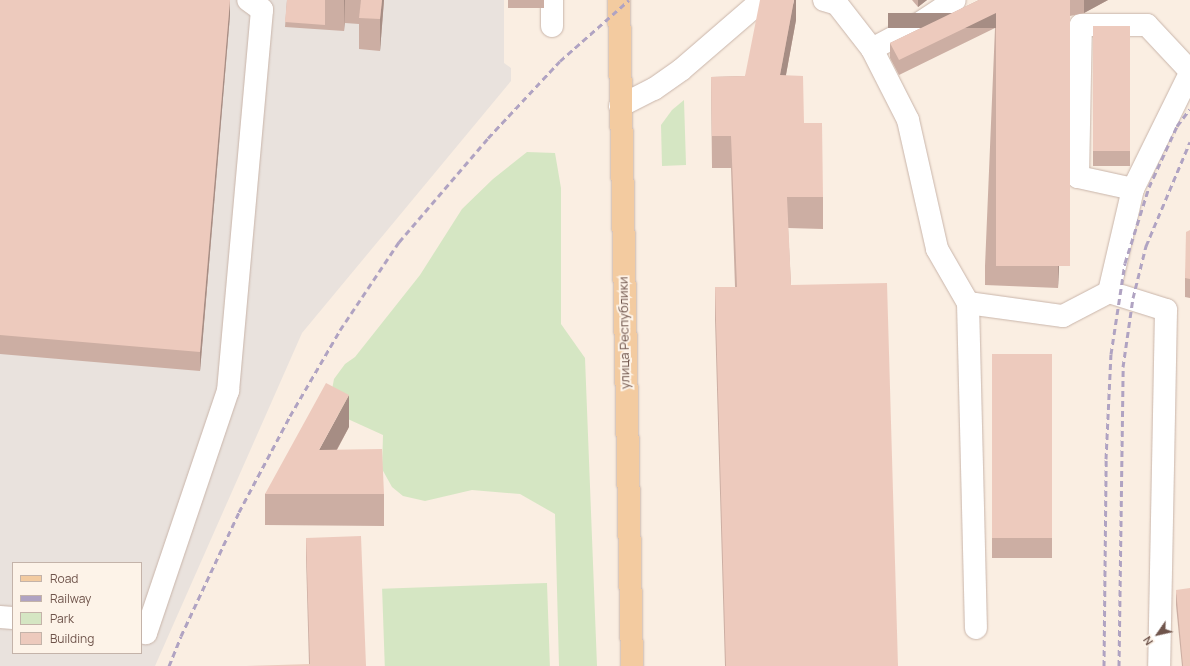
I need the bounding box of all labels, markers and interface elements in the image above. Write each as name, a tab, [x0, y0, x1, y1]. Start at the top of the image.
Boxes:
street label: улица Республики	[615, 277, 633, 389]
legend	[12, 562, 142, 654]
text: Road	[50, 570, 78, 587]
text: Railway	[50, 590, 91, 607]
text: Park	[50, 610, 74, 627]
north arrow	[1138, 614, 1178, 654]
text: Building	[50, 630, 94, 647]
text: N	[1139, 634, 1156, 648]

